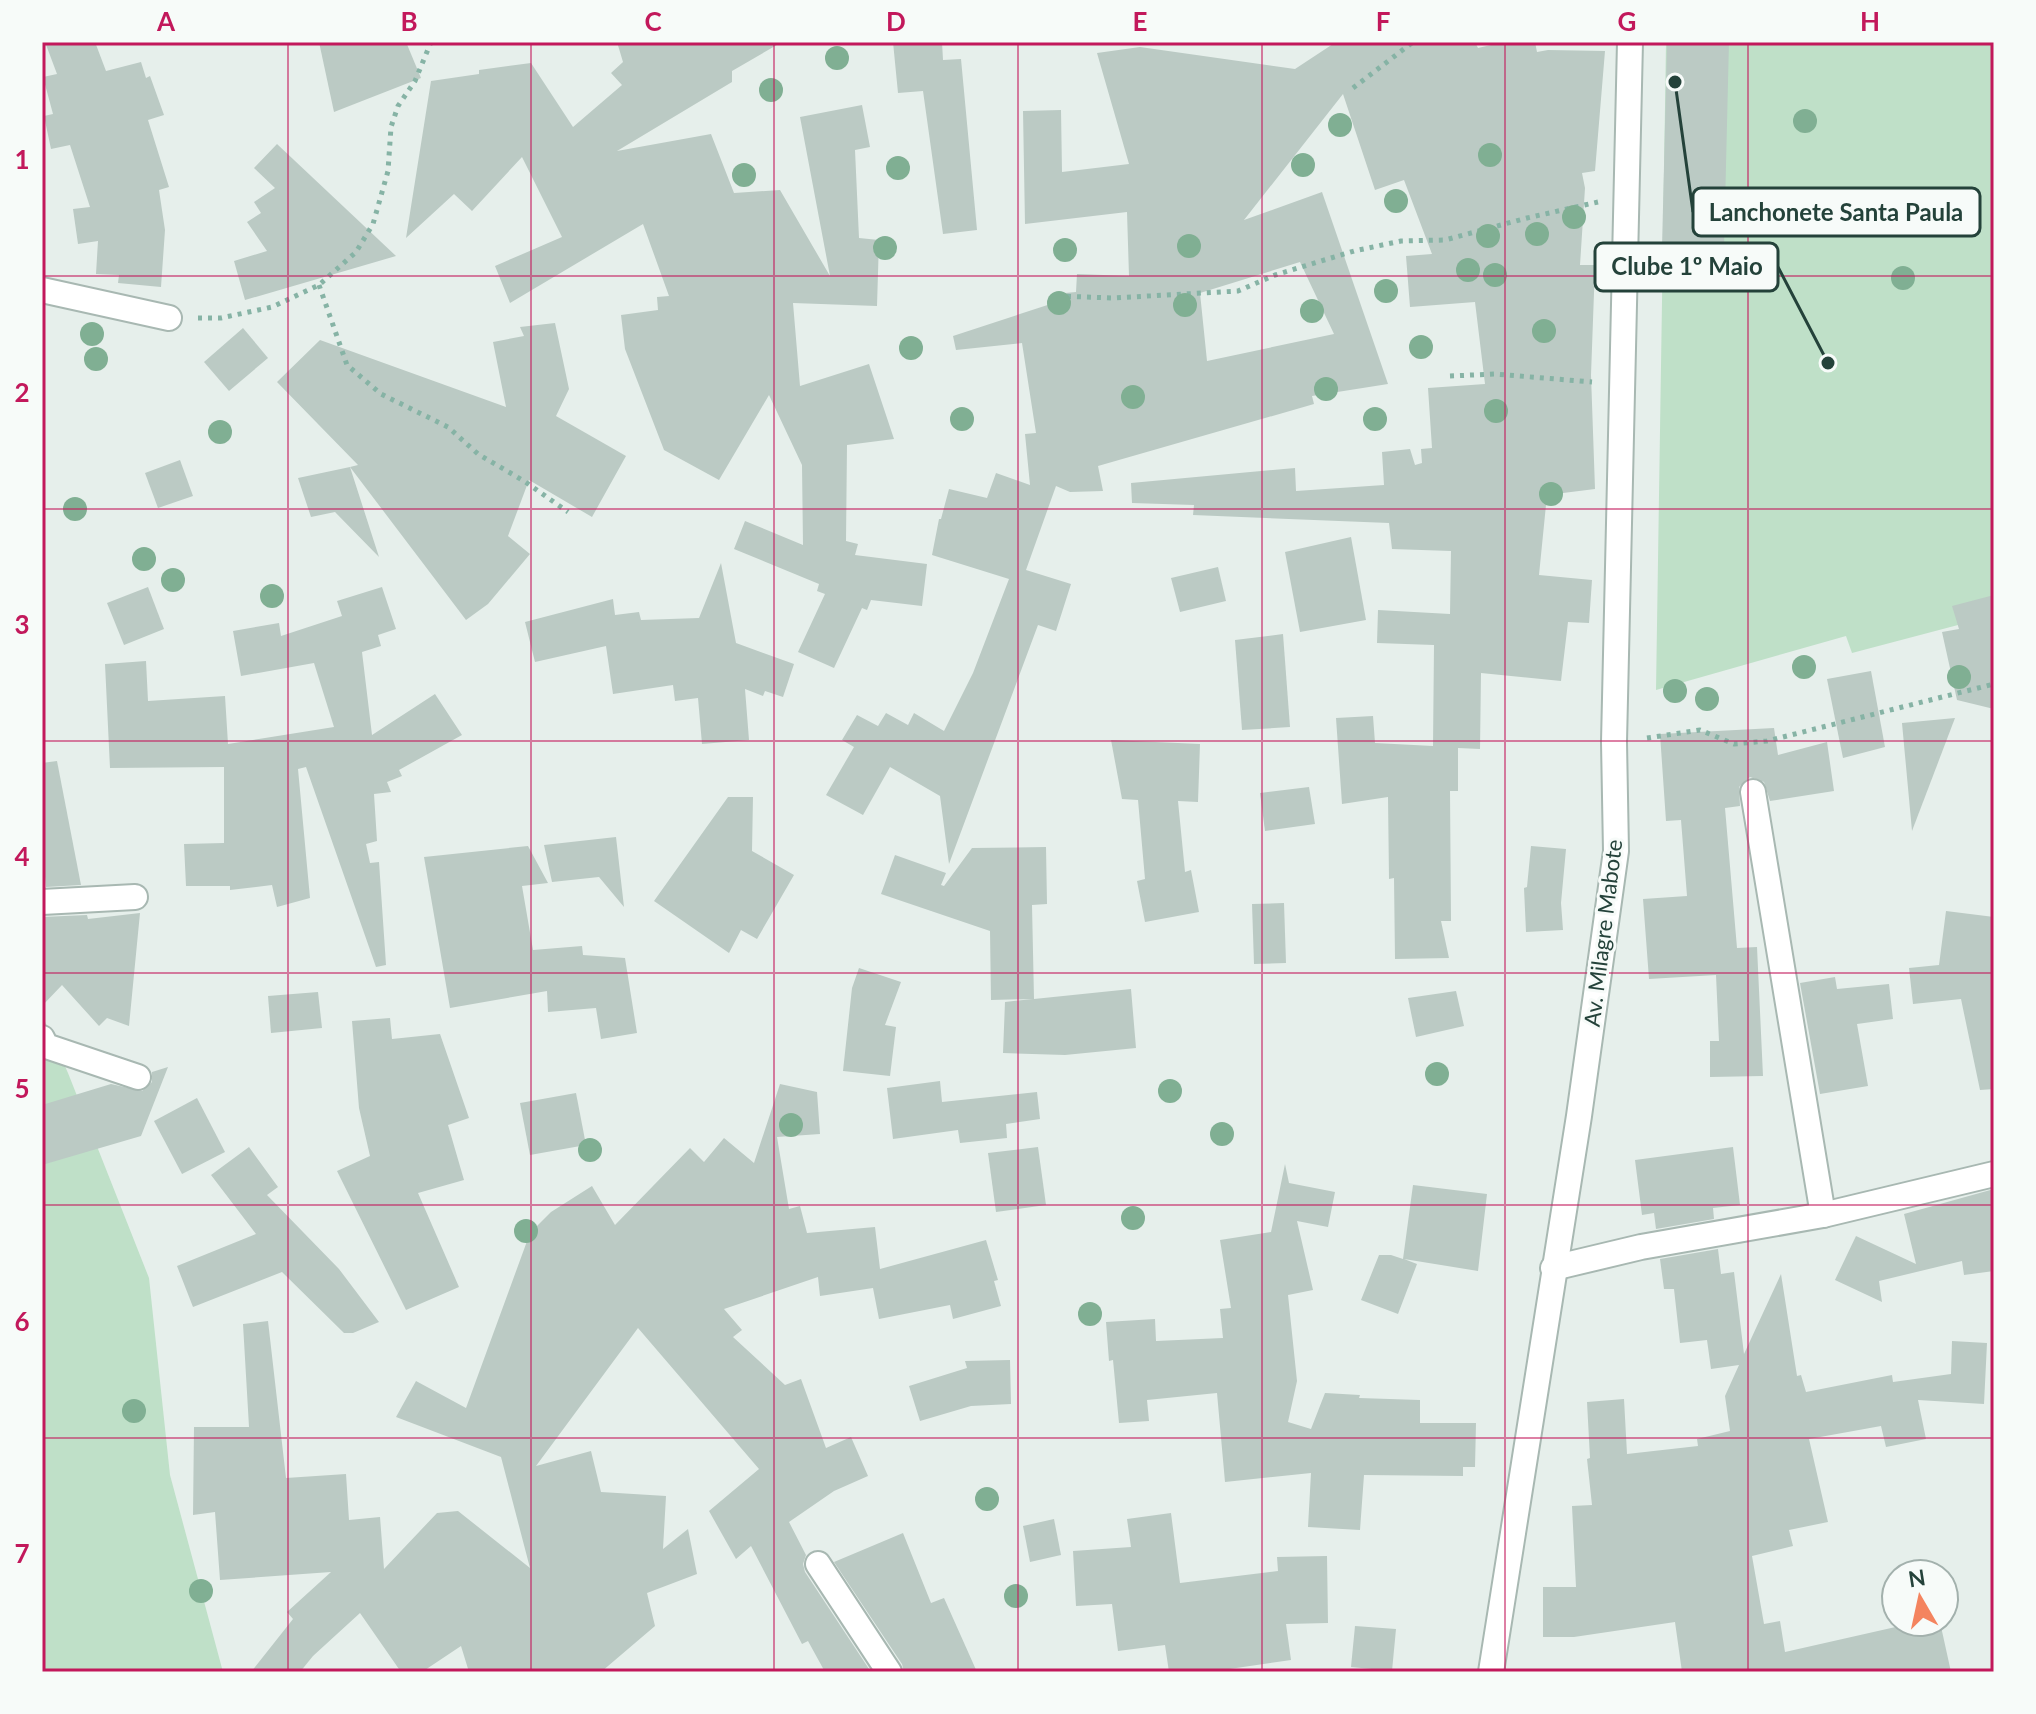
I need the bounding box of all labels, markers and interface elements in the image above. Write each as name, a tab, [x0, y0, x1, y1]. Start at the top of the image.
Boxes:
text: A	[156, 5, 176, 37]
text: B	[400, 5, 418, 37]
text: C	[644, 5, 662, 37]
text: D	[886, 5, 906, 37]
text: E	[1133, 5, 1147, 37]
text: F	[1376, 5, 1390, 37]
text: G	[1618, 5, 1636, 37]
text: H	[1860, 5, 1880, 37]
text: 1	[14, 143, 30, 175]
callout: Lanchonete Santa Paula	[1693, 188, 1980, 236]
text: Lanchonete Santa Paula	[1709, 197, 1963, 226]
callout: Clube 1º Maio	[1595, 243, 1778, 291]
text: Clube 1º Maio	[1611, 251, 1763, 280]
text: 2	[14, 376, 30, 408]
text: 3	[14, 608, 30, 640]
street label: Av. Milagre Mabote	[1578, 838, 1627, 1028]
text: 4	[14, 840, 30, 872]
text: 5	[14, 1072, 30, 1104]
text: 6	[14, 1305, 30, 1337]
text: 7	[14, 1537, 30, 1569]
north arrow	[1880, 1558, 1960, 1638]
text: N	[1906, 1563, 1927, 1592]

